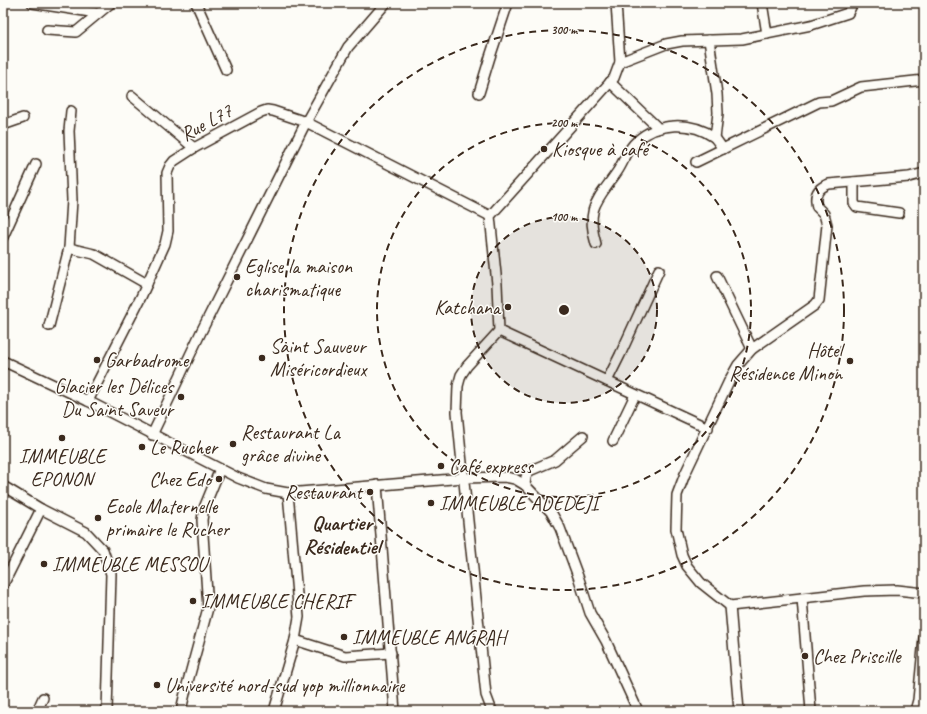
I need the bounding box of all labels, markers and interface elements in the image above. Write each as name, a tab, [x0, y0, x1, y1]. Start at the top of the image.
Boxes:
text: 300 m	[551, 22, 578, 38]
street label: Rue L77	[176, 98, 237, 147]
text: 200 m	[551, 115, 578, 131]
place label: Kiosque à café	[552, 137, 651, 162]
marker: Kiosque à café	[539, 144, 549, 154]
text: 100 m	[551, 209, 578, 225]
place label: Eglise la maison charismatique	[245, 254, 353, 302]
marker: Eglise la maison charismatique	[232, 272, 242, 282]
place label: Katchana	[434, 295, 502, 320]
marker: Katchana	[503, 302, 513, 312]
centre of rings	[557, 303, 571, 317]
place label: Saint Sauveur Miséricordieux	[270, 334, 368, 382]
place label: Hôtel Résidence Minon	[729, 338, 846, 386]
place label: Garbadrome	[105, 348, 190, 373]
marker: Saint Sauveur Miséricordieux	[257, 353, 267, 363]
marker: Garbadrome	[92, 355, 102, 365]
marker: Hôtel Résidence Minon	[845, 356, 855, 366]
place label: Glacier les Délices Du Saint Saveur	[55, 374, 175, 422]
marker: Glacier les Délices Du Saint Saveur	[176, 392, 186, 402]
place label: Restaurant La grâce divine	[241, 420, 342, 468]
marker: IMMEUBLE EPONON	[57, 433, 67, 443]
place label: Le Rucher	[150, 435, 219, 460]
marker: Restaurant La grâce divine	[228, 439, 238, 449]
marker: Le Rucher	[137, 442, 147, 452]
place label: IMMEUBLE EPONON	[19, 444, 108, 492]
place label: Café express	[449, 454, 535, 479]
marker: Café express	[436, 461, 446, 471]
place label: Chez Edo	[149, 467, 213, 492]
marker: Chez Edo	[214, 474, 224, 484]
place label: Restaurant	[285, 480, 364, 505]
marker: Restaurant	[365, 487, 375, 497]
place label: IMMEUBLE ADEDEJI	[439, 491, 603, 516]
place label: Ecole Maternelle primaire le Rucher	[106, 494, 231, 542]
marker: IMMEUBLE ADEDEJI	[426, 498, 436, 508]
district label: Quartier Résidentiel	[304, 510, 385, 560]
marker: Ecole Maternelle primaire le Rucher	[93, 513, 103, 523]
place label: IMMEUBLE MESSOU	[52, 552, 210, 577]
marker: IMMEUBLE MESSOU	[39, 559, 49, 569]
place label: IMMEUBLE CHERIF	[201, 589, 357, 614]
marker: IMMEUBLE CHERIF	[188, 596, 198, 606]
place label: IMMEUBLE ANGRAH	[352, 625, 509, 650]
marker: IMMEUBLE ANGRAH	[339, 632, 349, 642]
place label: Chez Priscille	[813, 644, 902, 669]
marker: Chez Priscille	[800, 651, 810, 661]
place label: Université nord-sud yop millionnaire	[165, 673, 406, 698]
marker: Université nord-sud yop millionnaire	[152, 680, 162, 690]

